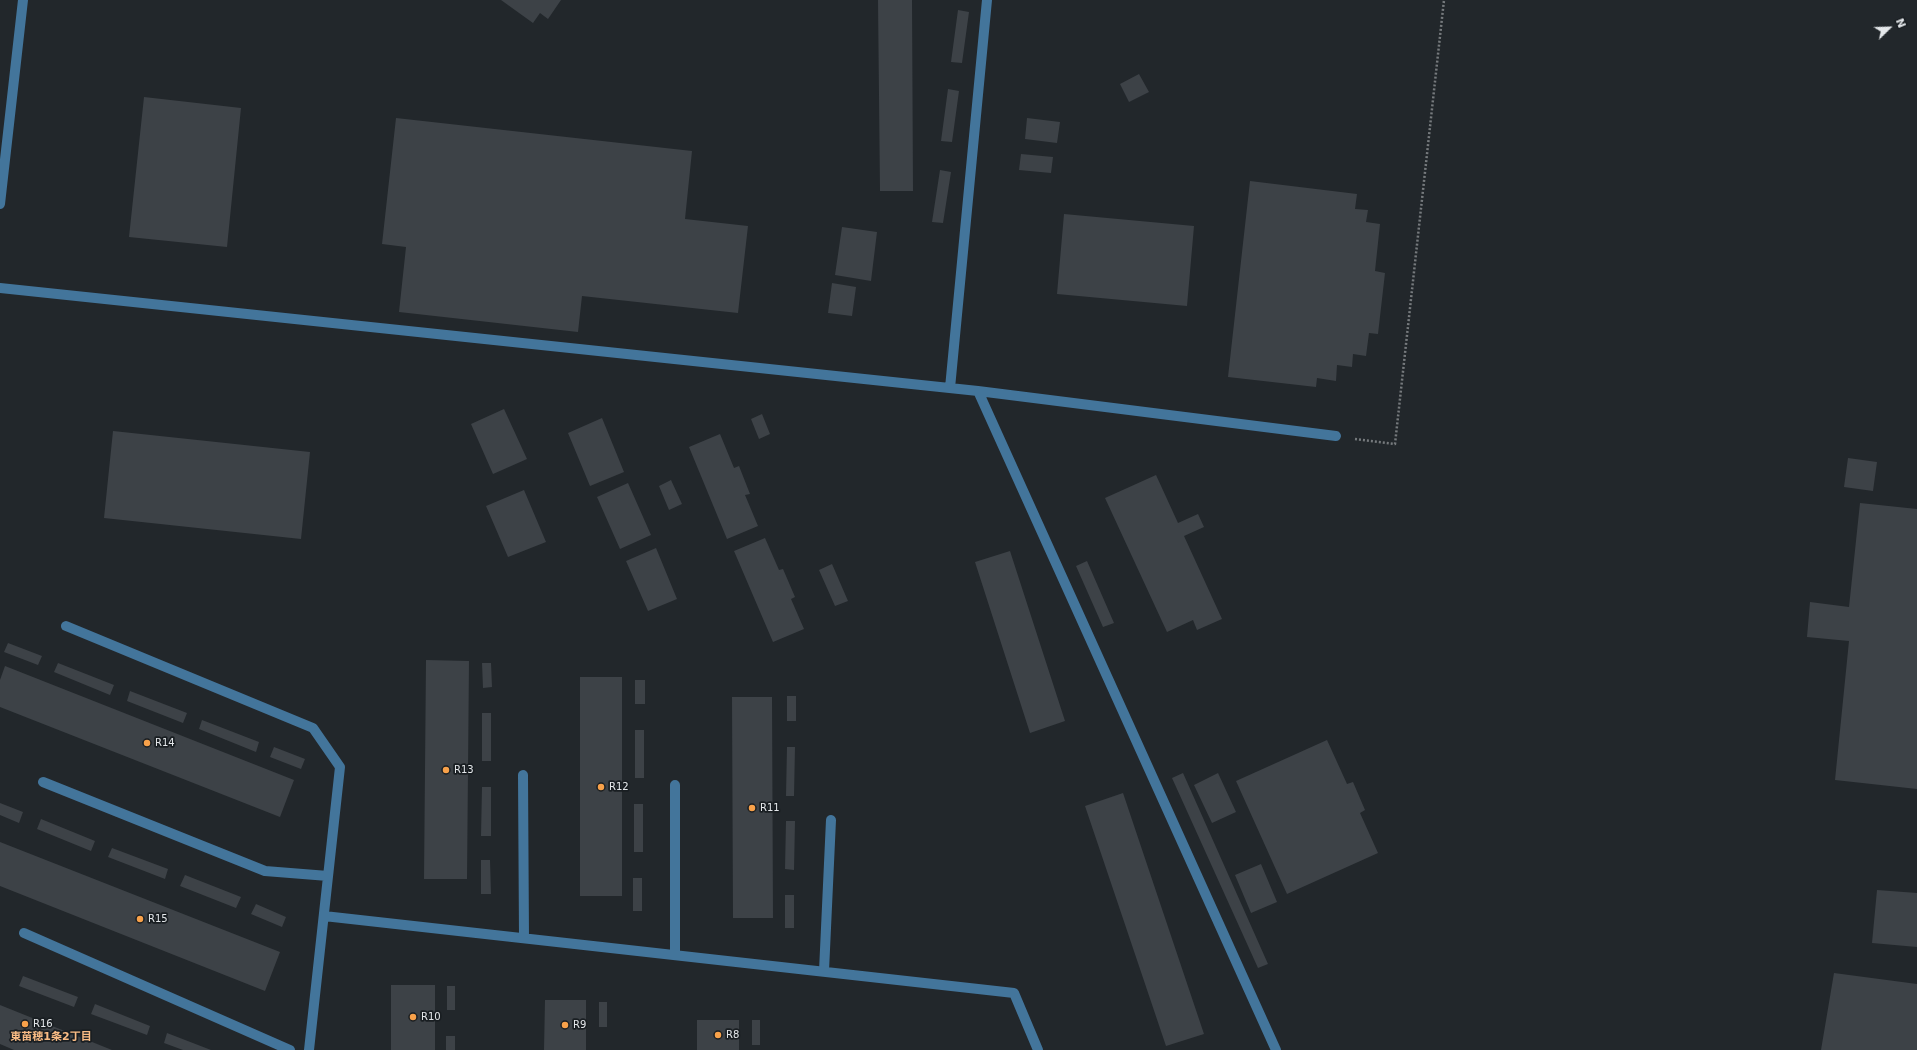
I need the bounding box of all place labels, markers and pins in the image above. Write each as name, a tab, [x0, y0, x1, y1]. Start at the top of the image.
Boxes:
place label: R14	[155, 737, 175, 749]
marker: R14	[142, 738, 152, 748]
place label: R13	[454, 764, 474, 776]
marker: R13	[441, 765, 451, 775]
place label: R12	[609, 781, 629, 793]
marker: R12	[596, 782, 606, 792]
place label: R11	[760, 802, 780, 814]
marker: R11	[747, 803, 757, 813]
place label: R15	[148, 913, 168, 925]
marker: R15	[135, 914, 145, 924]
place label: R10	[421, 1011, 441, 1023]
marker: R10	[408, 1012, 418, 1022]
place label: R16	[33, 1018, 53, 1030]
marker: R16	[20, 1019, 30, 1029]
place label: R9	[573, 1019, 586, 1031]
marker: R9	[560, 1020, 570, 1030]
place label: R8	[726, 1029, 739, 1041]
marker: R8	[713, 1030, 723, 1040]

